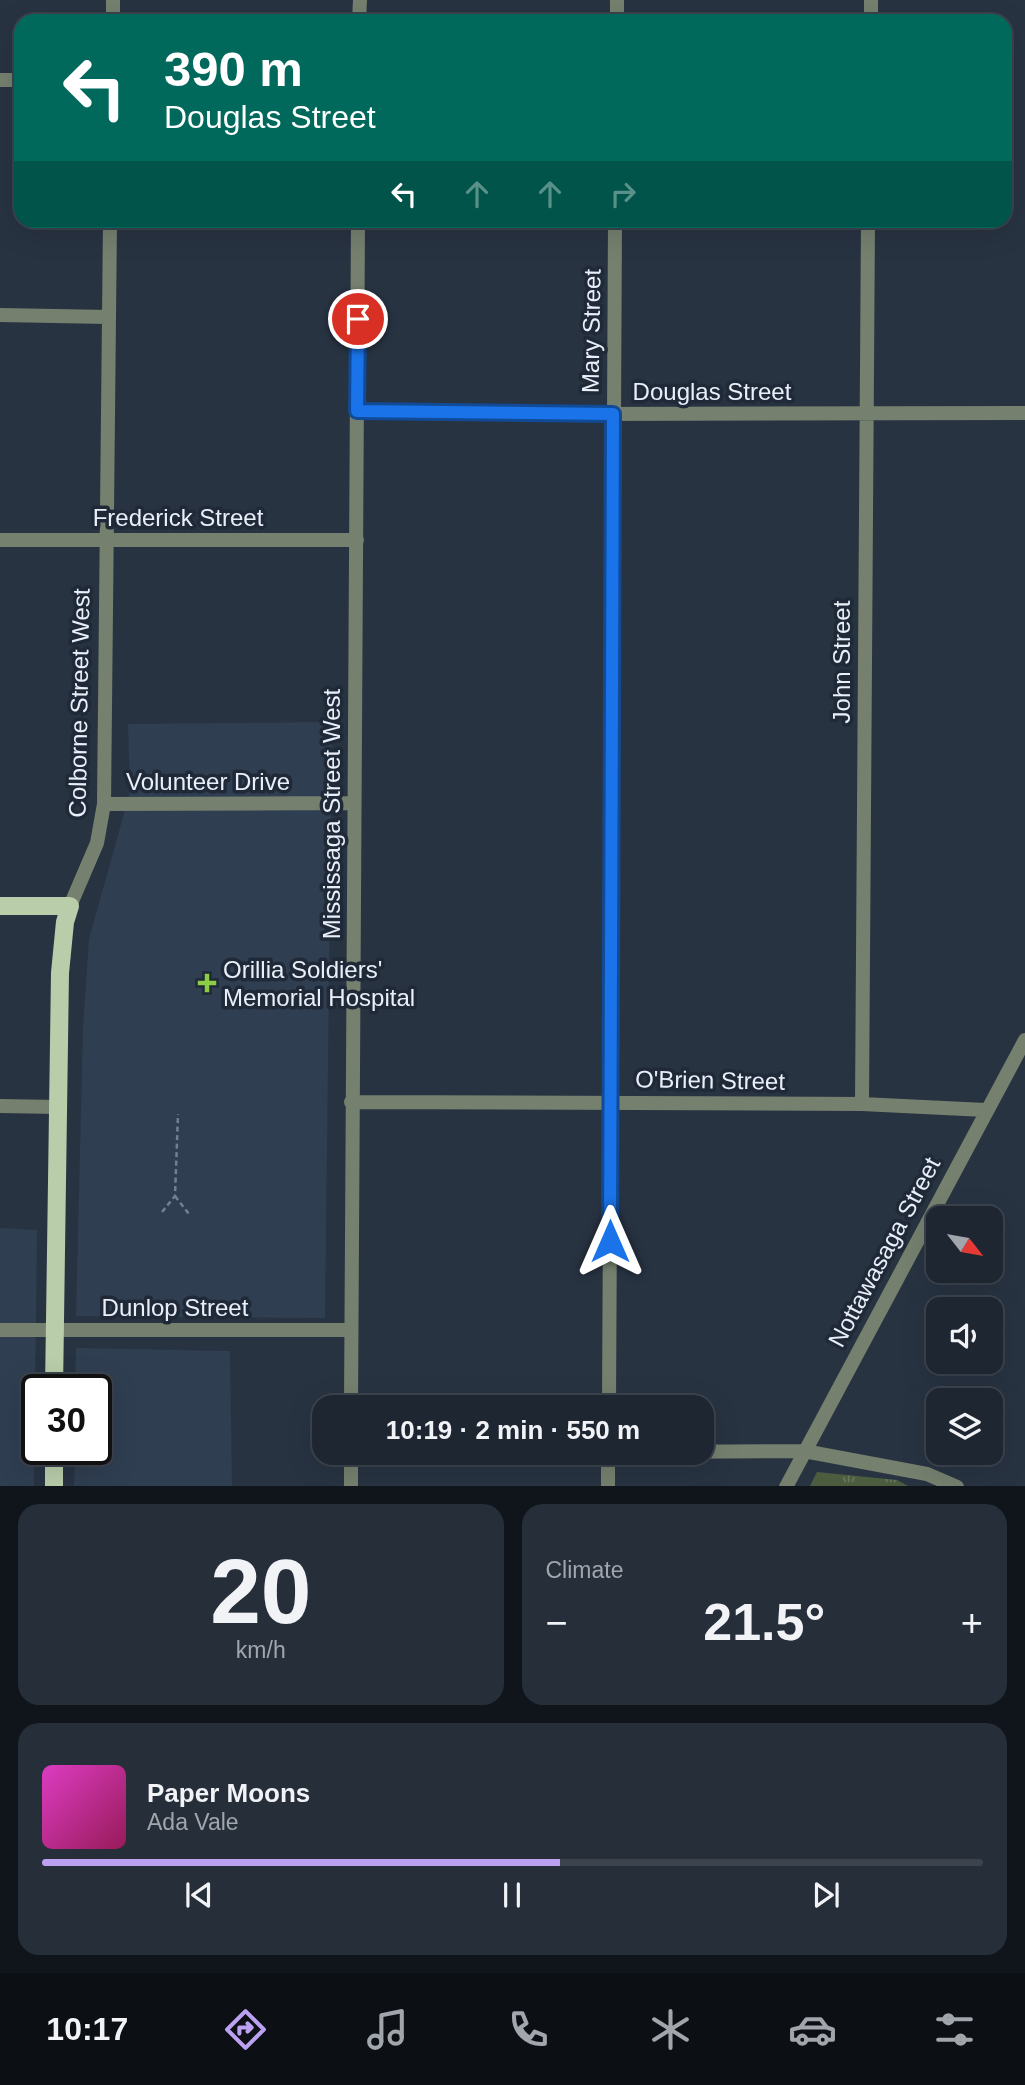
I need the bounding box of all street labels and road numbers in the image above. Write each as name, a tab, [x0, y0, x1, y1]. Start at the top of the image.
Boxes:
street label: Mary Street	[576, 268, 606, 393]
street label: Douglas Street	[633, 378, 792, 405]
street label: Frederick Street	[93, 504, 264, 531]
street label: Colborne Street West	[64, 588, 95, 818]
street label: John Street	[828, 600, 855, 723]
street label: Mississaga Street West	[318, 689, 345, 939]
street label: Volunteer Drive	[126, 768, 290, 795]
street label: O'Brien Street	[635, 1065, 786, 1095]
street label: Nottawasaga Street	[823, 1152, 946, 1351]
street label: Dunlop Street	[102, 1294, 249, 1321]

